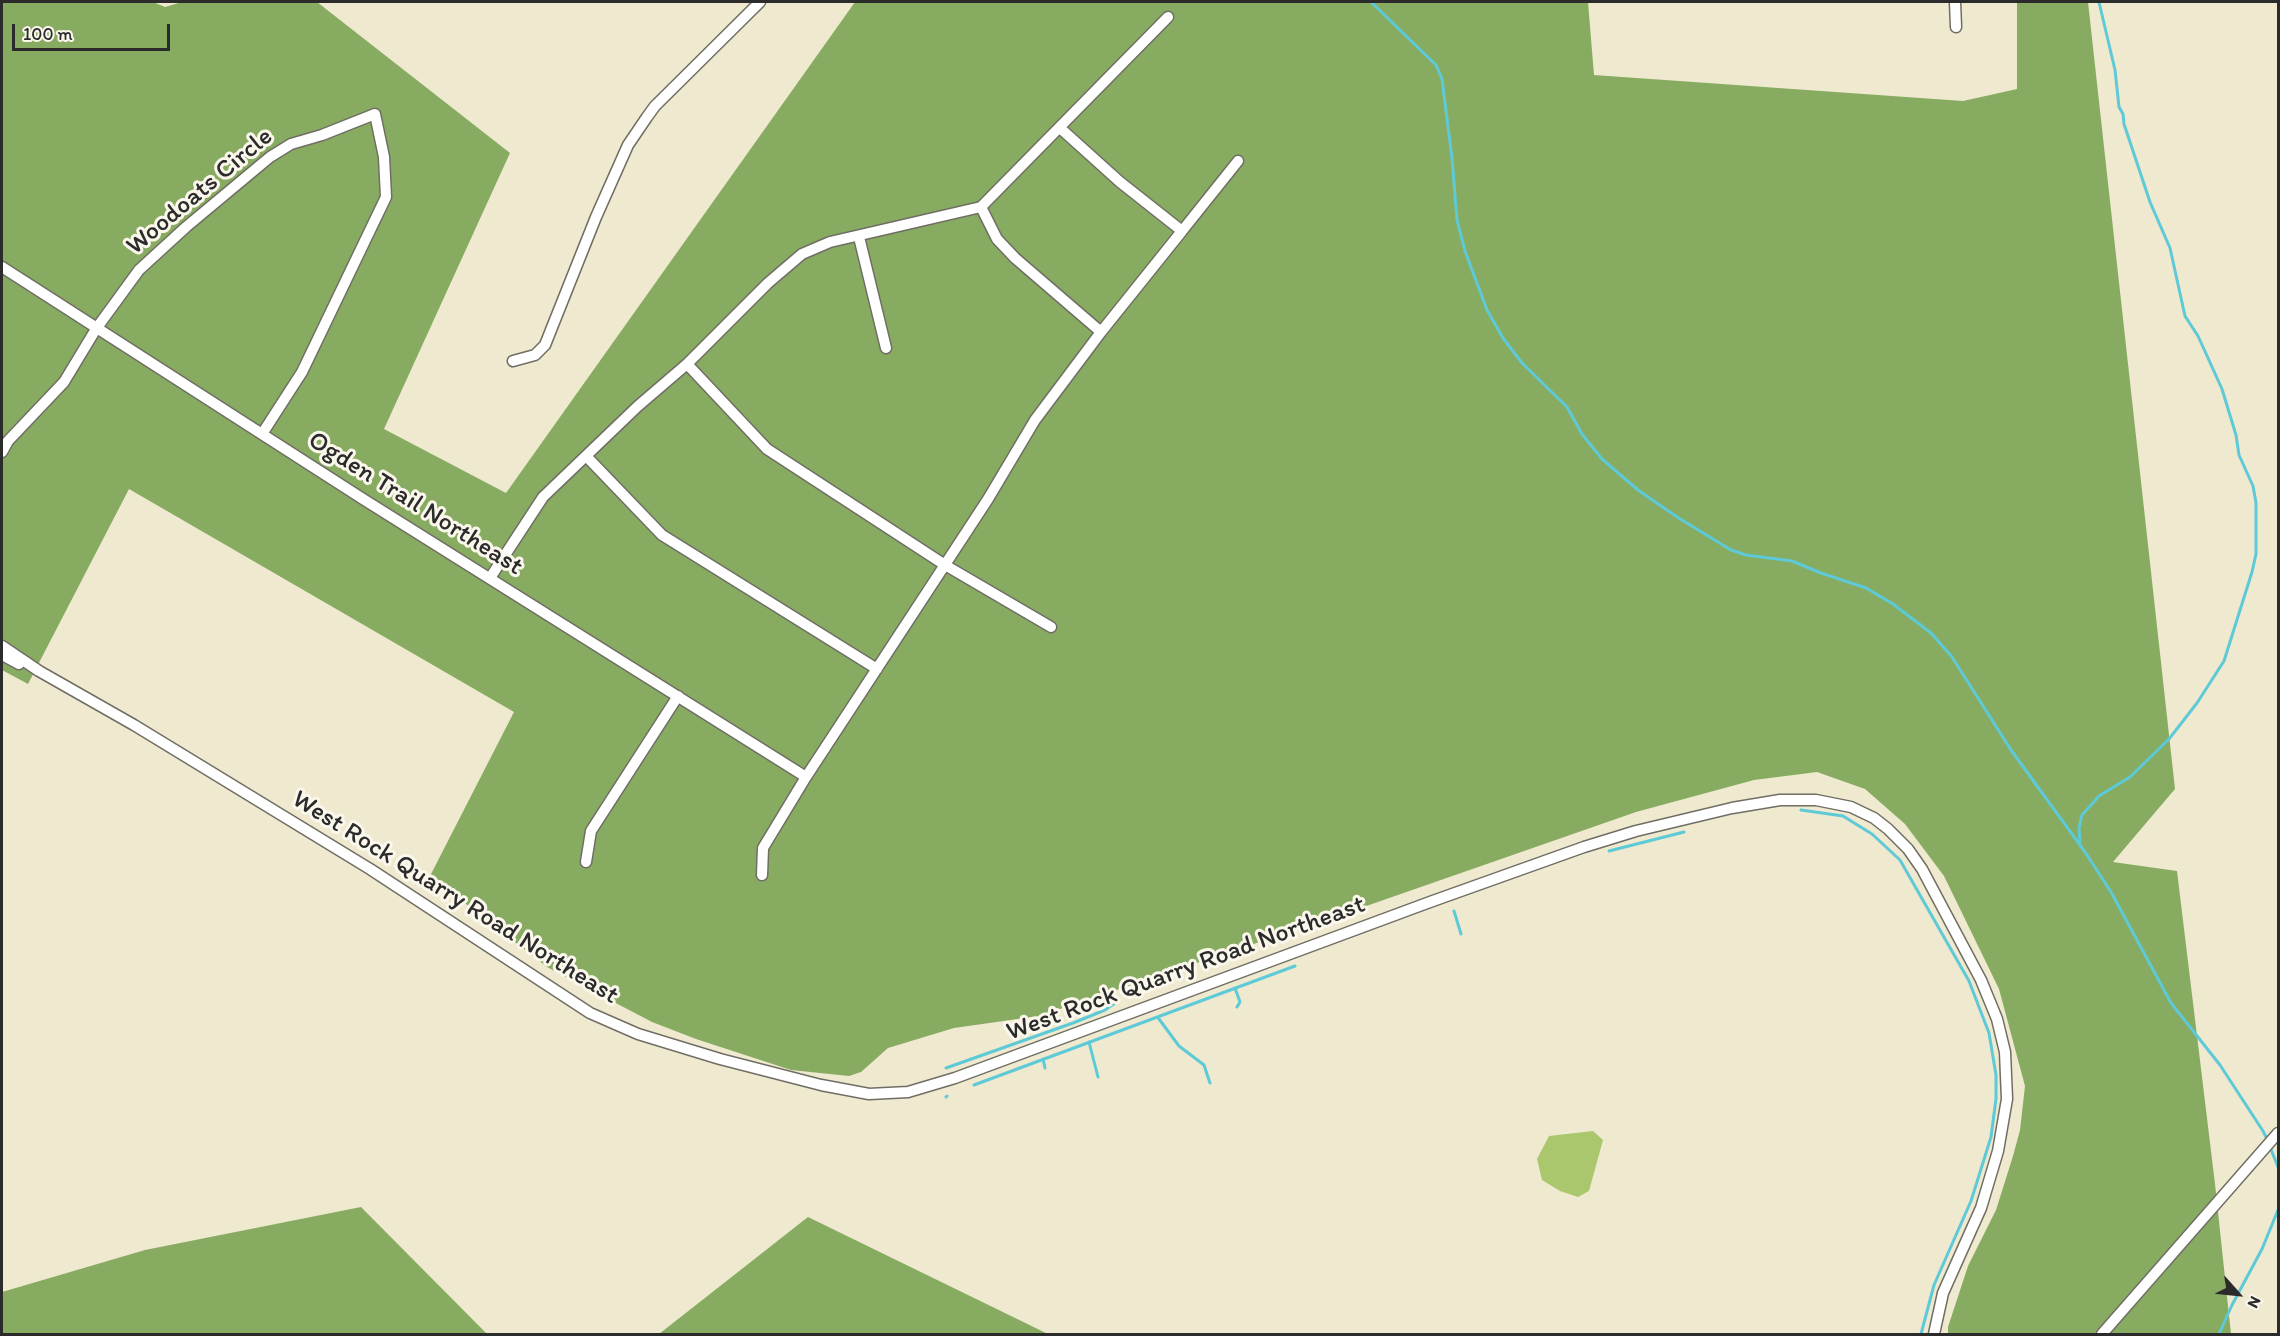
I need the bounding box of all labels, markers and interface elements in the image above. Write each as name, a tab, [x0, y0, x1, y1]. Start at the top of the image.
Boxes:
scale bar	[15, 12, 172, 50]
text: 100 m	[23, 23, 73, 45]
street label: Woodoats Circle	[120, 122, 280, 262]
street label: Ogden Trail Northeast	[302, 425, 528, 583]
street label: West Rock Quarry Road Northeast	[286, 784, 624, 1012]
street label: West Rock Quarry Road Northeast	[1003, 890, 1369, 1048]
north arrow	[2208, 1264, 2268, 1324]
text: N	[2244, 1293, 2265, 1312]

